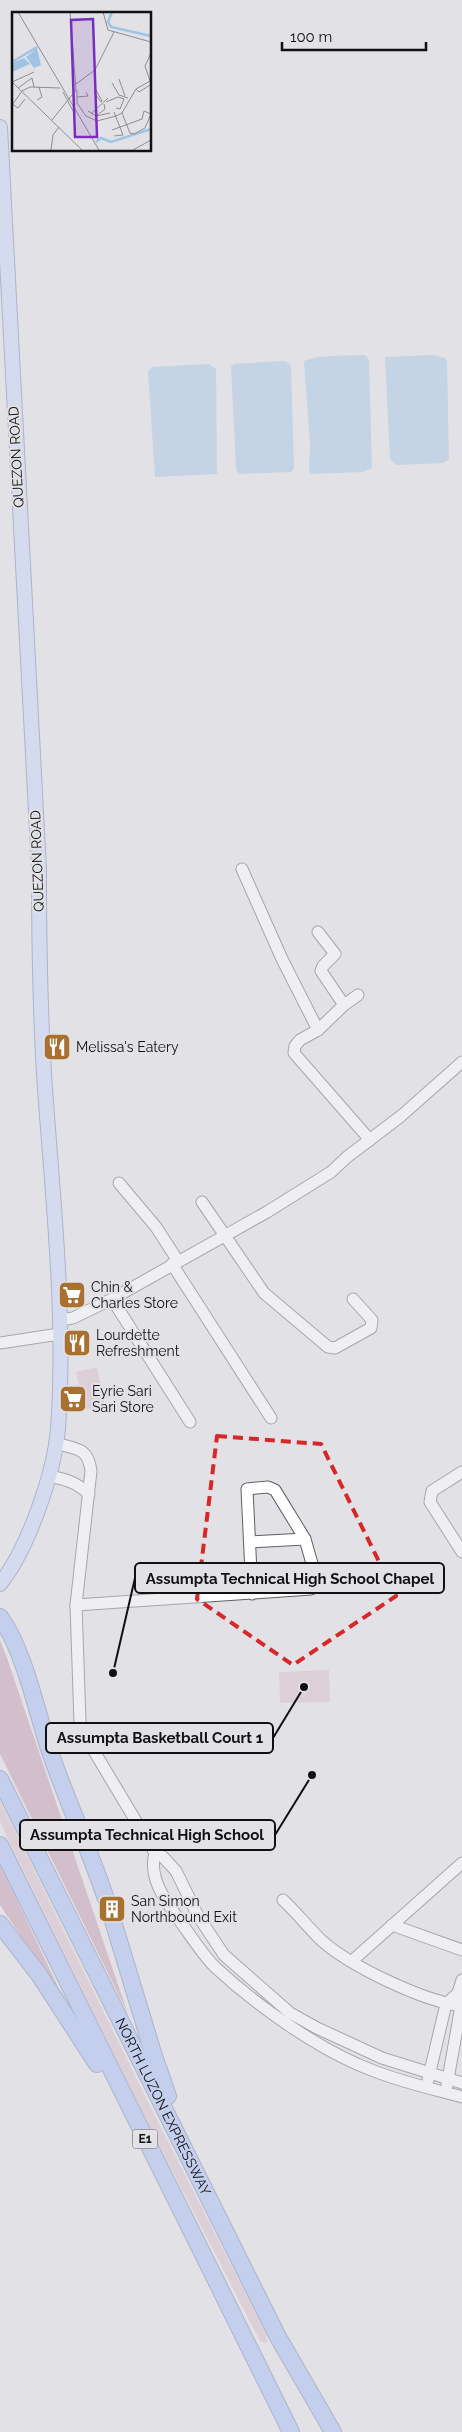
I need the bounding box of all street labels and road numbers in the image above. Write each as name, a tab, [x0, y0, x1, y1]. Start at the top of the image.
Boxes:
street label: QUEZON ROAD	[5, 406, 27, 508]
street label: QUEZON ROAD	[27, 810, 47, 912]
street label: NORTH LUZON EXPRESSWAY	[112, 2015, 214, 2198]
road number: E1	[132, 2130, 158, 2148]

